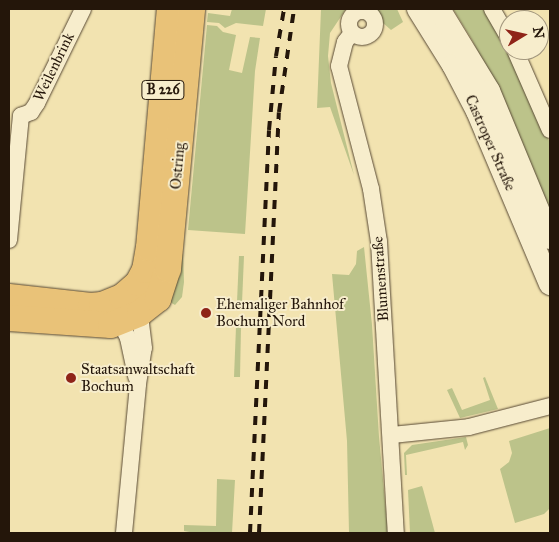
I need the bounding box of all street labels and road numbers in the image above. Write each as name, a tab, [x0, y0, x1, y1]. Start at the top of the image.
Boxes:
street label: Weilenbrink	[30, 30, 78, 104]
road number: B 226	[140, 78, 186, 102]
street label: Castroper Straße	[461, 92, 519, 194]
street label: Ostring	[167, 142, 189, 190]
street label: Blumenstraße	[369, 236, 393, 322]

